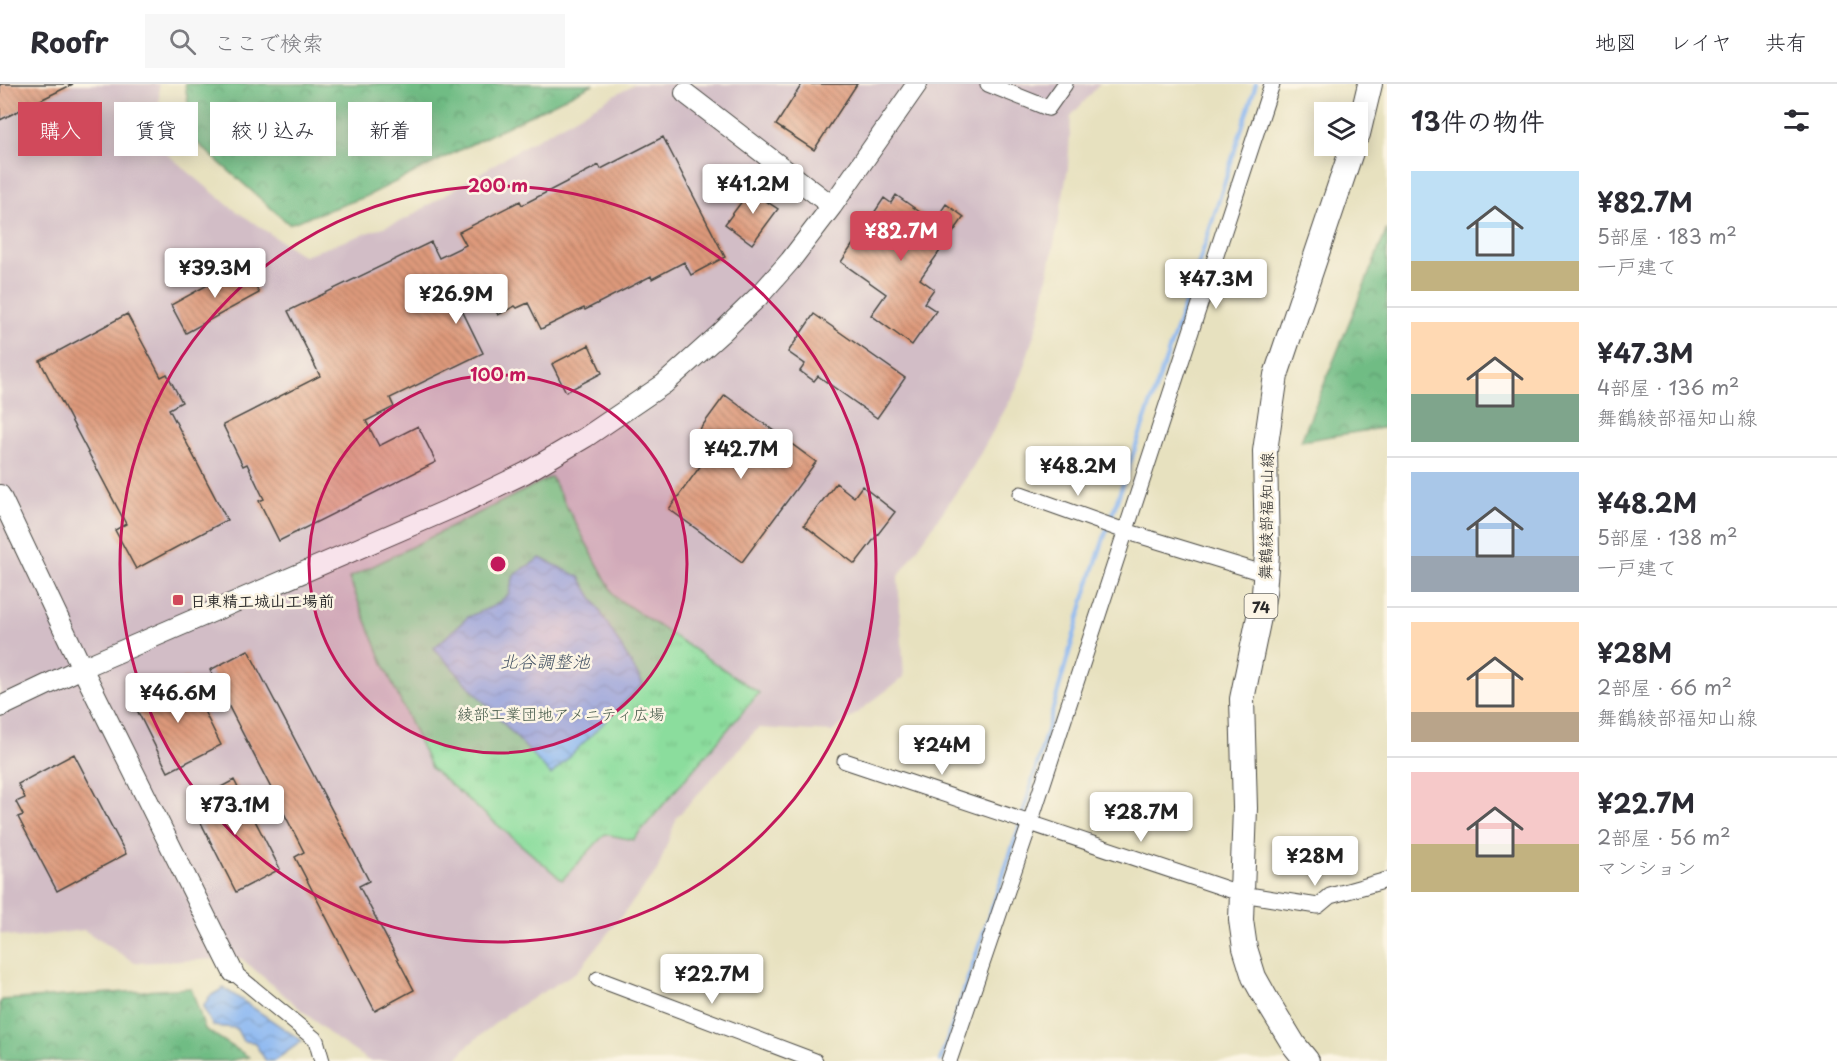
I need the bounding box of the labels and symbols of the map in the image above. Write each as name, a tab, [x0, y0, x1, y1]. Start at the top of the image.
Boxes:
pin: ¥41.2M	[704, 164, 802, 215]
text: 200 m	[468, 171, 528, 198]
pin: ¥82.7M	[852, 211, 950, 262]
pin: ¥39.3M	[166, 248, 264, 299]
pin: ¥47.3M	[1167, 259, 1265, 310]
pin: ¥26.9M	[407, 274, 505, 325]
text: 100 m	[470, 360, 526, 387]
pin: ¥42.7M	[692, 429, 790, 480]
pin: ¥48.2M	[1029, 446, 1127, 497]
street label: 舞鶴綾部福知山線	[1252, 452, 1278, 580]
centre of rings	[488, 554, 508, 574]
place label: 日東精工城山工場前	[190, 588, 334, 612]
marker: 日東精工城山工場前	[171, 593, 185, 607]
road number: 74	[1244, 594, 1278, 618]
water label: 北谷調整池	[500, 647, 591, 674]
pin: ¥46.6M	[129, 673, 227, 724]
park label: 綾部工業団地アメニティ広場	[457, 701, 665, 725]
pin: ¥24M	[906, 725, 978, 776]
pin: ¥73.1M	[186, 785, 284, 836]
pin: ¥28.7M	[1092, 792, 1190, 843]
pin: ¥28M	[1279, 836, 1351, 887]
pin: ¥22.7M	[663, 954, 761, 1005]

